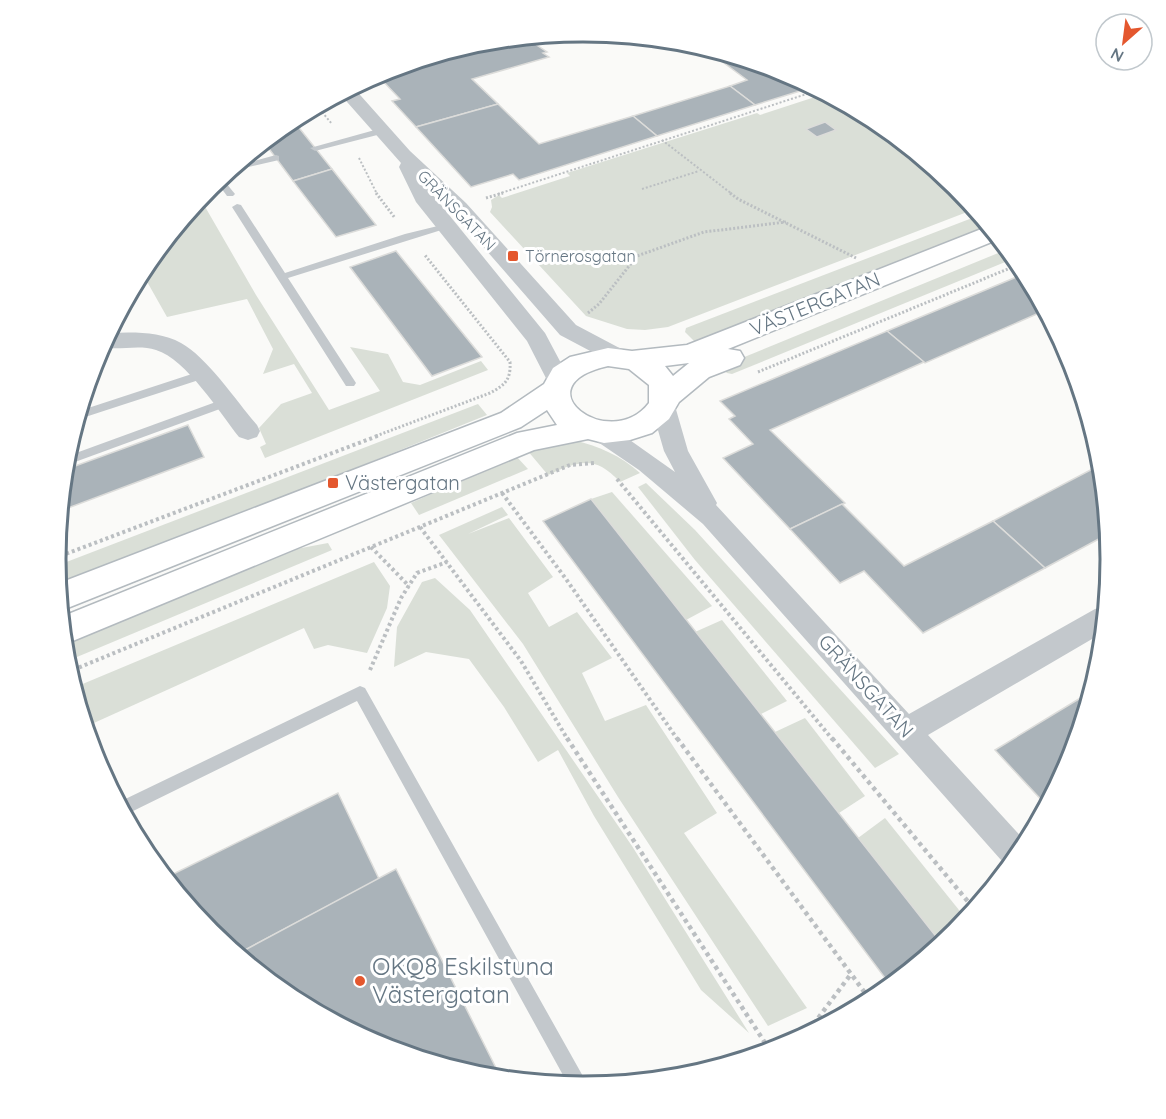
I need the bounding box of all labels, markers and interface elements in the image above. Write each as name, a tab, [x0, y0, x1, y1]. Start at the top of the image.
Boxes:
north arrow	[1094, 12, 1154, 72]
text: N	[1107, 44, 1127, 67]
street label: GRÄNSGATAN	[414, 166, 500, 254]
place label: Törnerosgatan	[525, 246, 636, 266]
marker: Törnerosgatan	[506, 249, 520, 263]
street label: VÄSTERGATAN	[746, 266, 884, 341]
place label: Västergatan	[345, 470, 460, 495]
marker: Västergatan	[326, 476, 340, 490]
street label: GRÄNSGATAN	[813, 629, 919, 743]
place label: OKQ8 Eskilstuna Västergatan	[372, 951, 554, 1009]
marker: OKQ8 Eskilstuna Västergatan	[353, 974, 367, 988]

